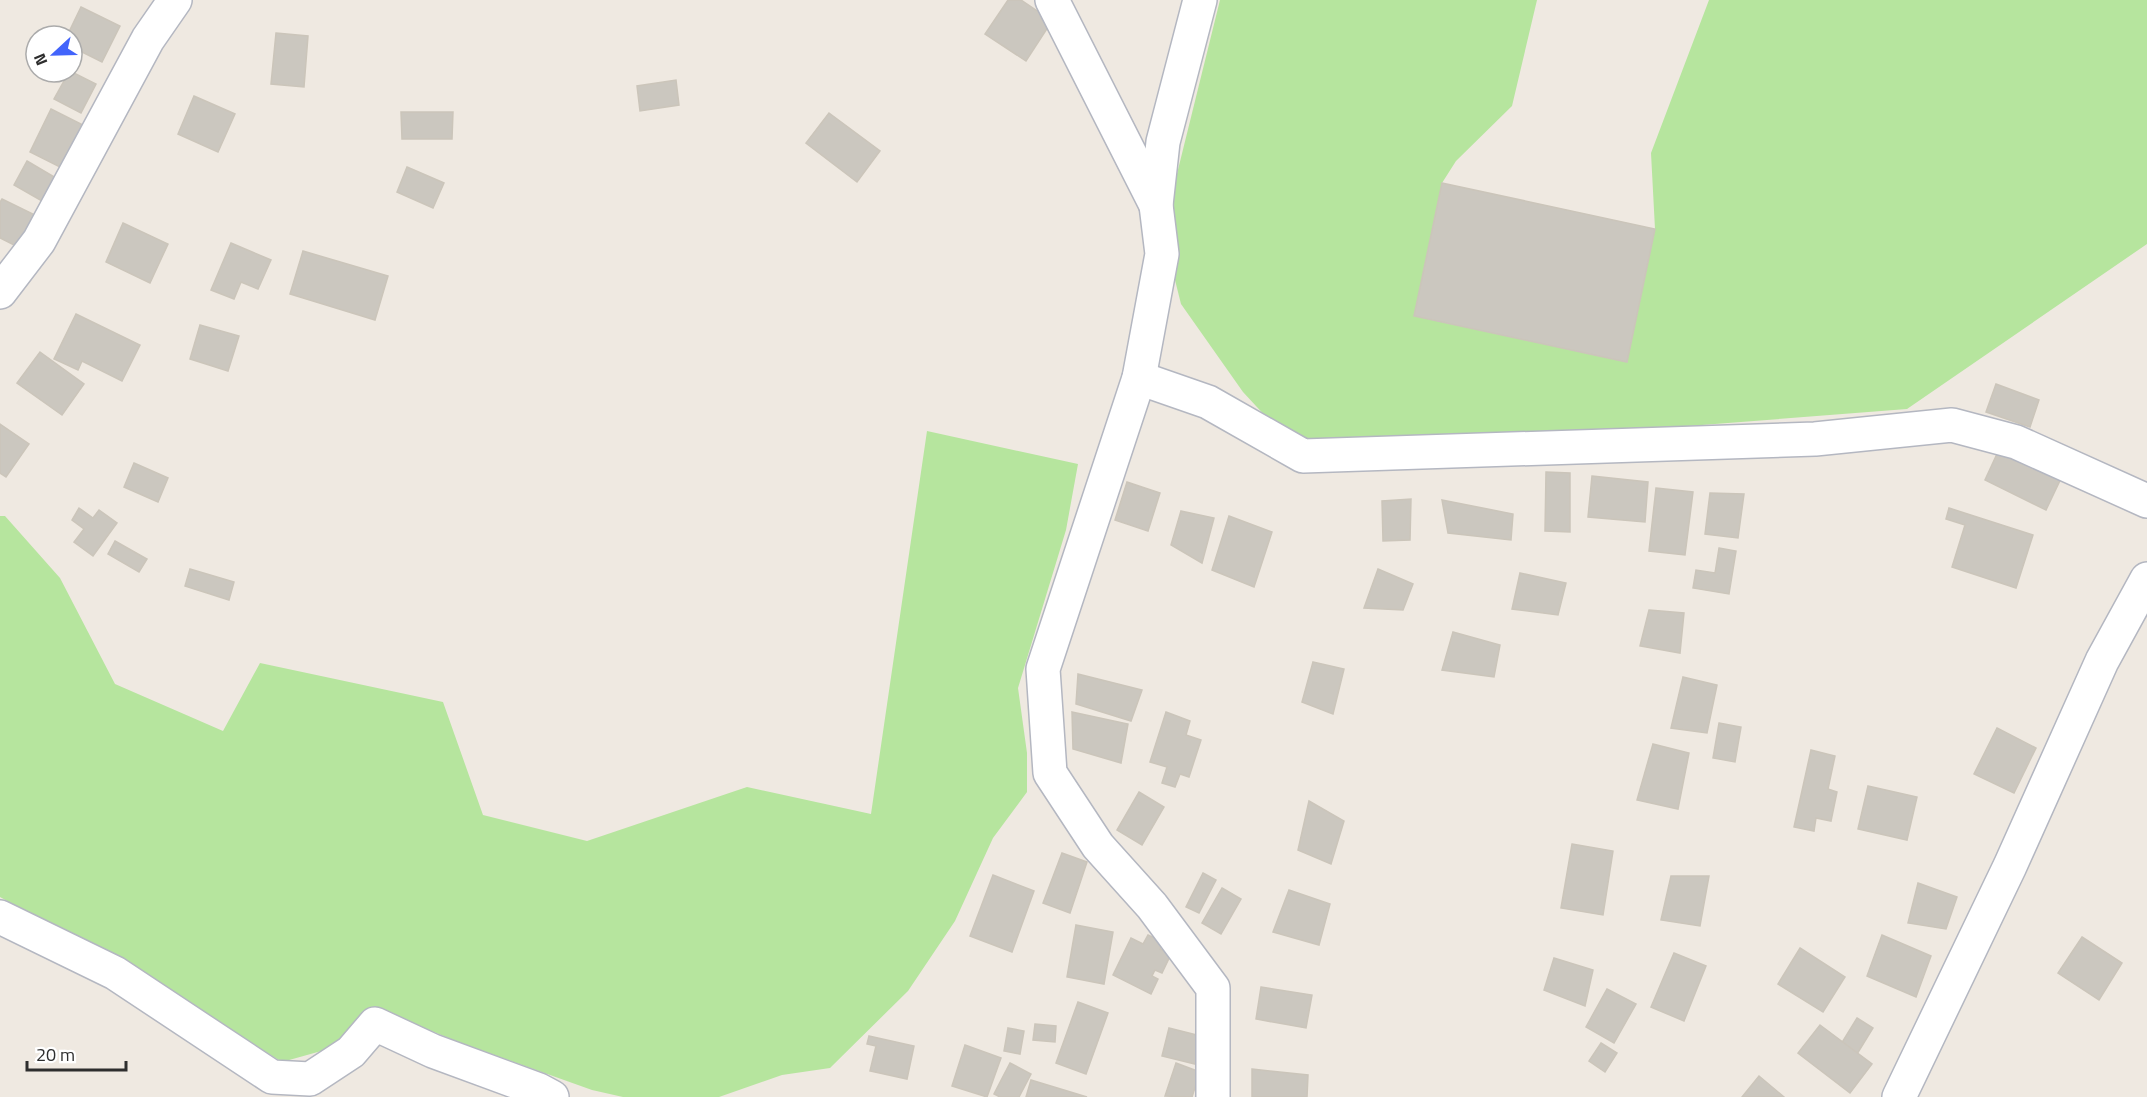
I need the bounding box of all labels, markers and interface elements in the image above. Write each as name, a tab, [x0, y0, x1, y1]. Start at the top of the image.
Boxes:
north arrow	[24, 24, 84, 84]
text: N	[27, 50, 53, 69]
scale bar	[27, 1034, 126, 1072]
text: 20 m	[36, 1041, 75, 1068]

